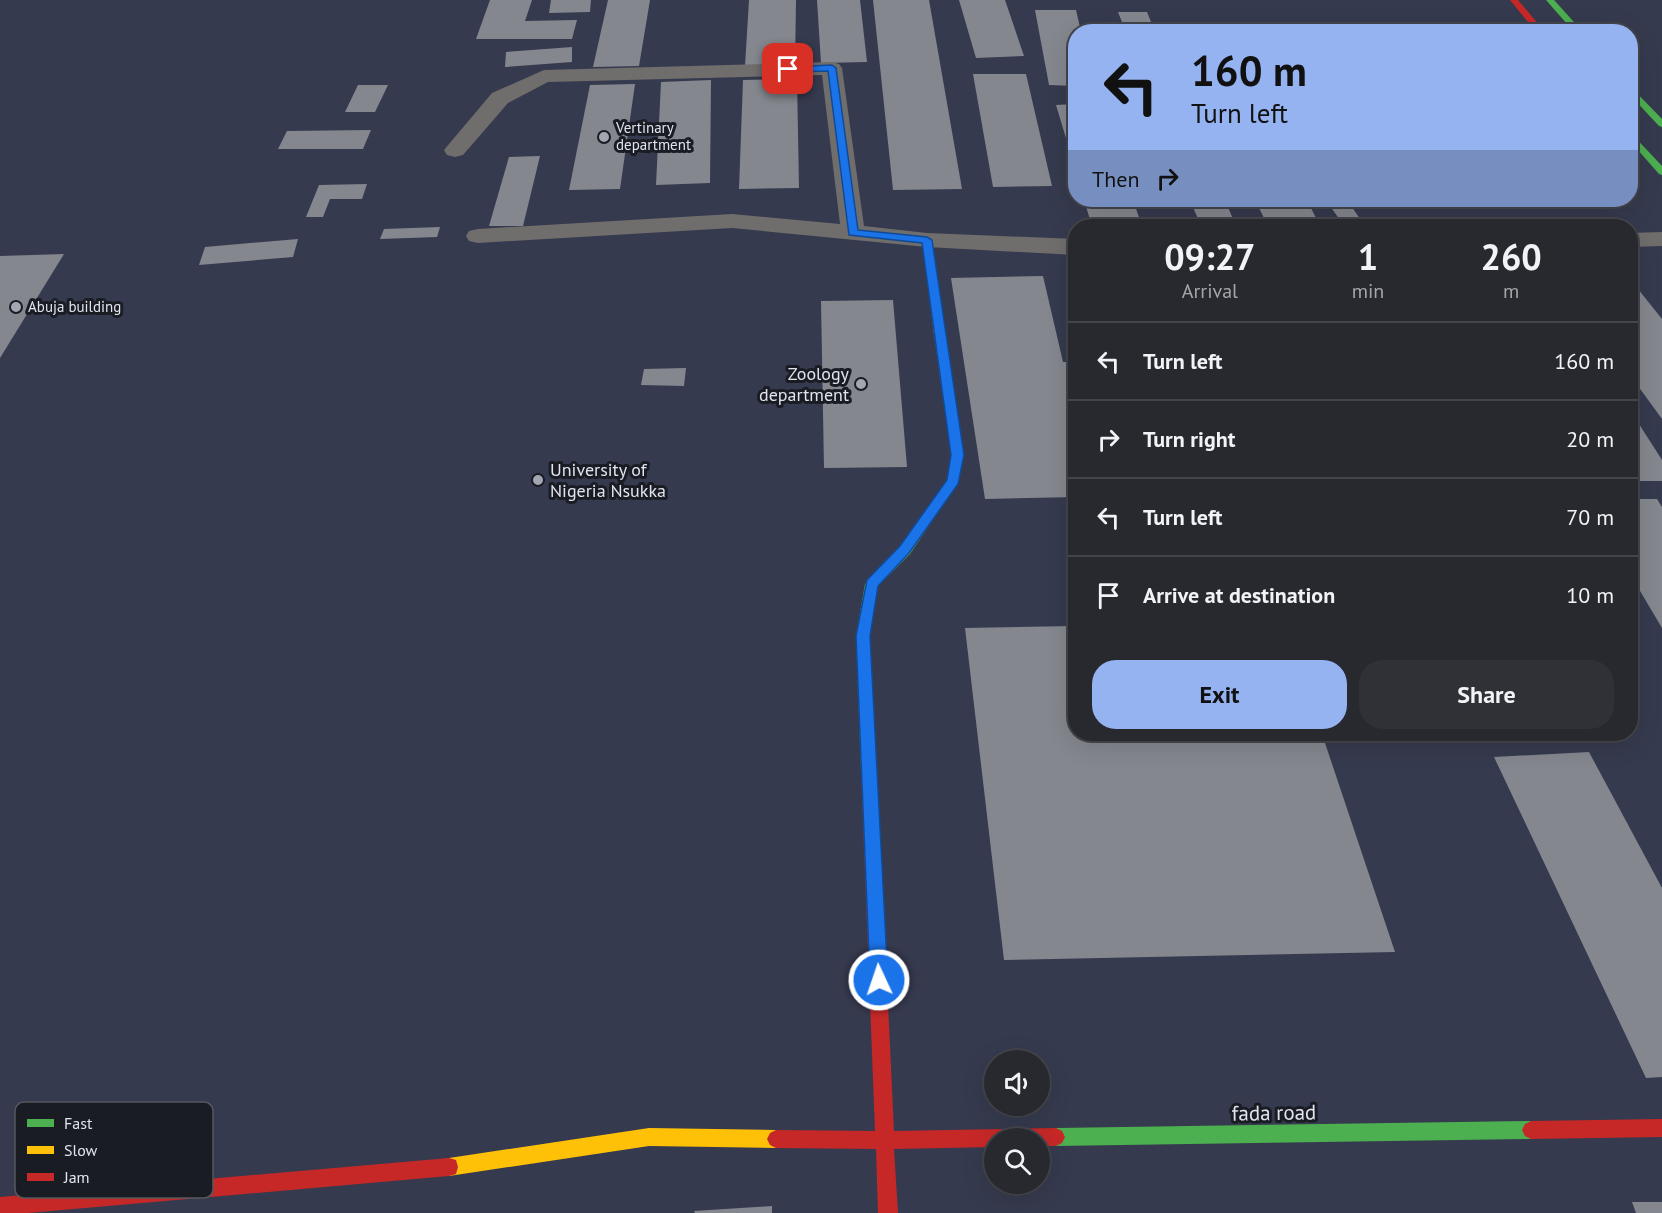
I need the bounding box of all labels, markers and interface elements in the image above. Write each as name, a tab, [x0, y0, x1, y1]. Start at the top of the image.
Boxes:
pin	[762, 43, 813, 94]
text: 160 m	[1191, 43, 1307, 98]
icon: left	[1092, 48, 1170, 126]
icon: arrive	[771, 52, 804, 85]
text: Turn left	[1191, 96, 1288, 130]
place label: Vertinary department	[615, 118, 691, 154]
marker: Vertinary department	[597, 130, 611, 144]
icon: right	[1151, 162, 1184, 195]
text: Then	[1092, 165, 1139, 193]
text: 09:27	[1164, 233, 1256, 280]
text: 1	[1358, 233, 1378, 280]
text: 260	[1481, 233, 1542, 280]
text: Arrival	[1182, 278, 1238, 304]
text: min	[1352, 278, 1384, 304]
text: m	[1503, 278, 1519, 304]
place label: Abuja building	[28, 297, 121, 316]
marker: Abuja building	[9, 300, 23, 314]
icon: left	[1092, 345, 1125, 378]
text: Turn left	[1143, 347, 1223, 375]
text: 160 m	[1554, 347, 1614, 375]
place label: Zoology department	[759, 362, 850, 406]
marker: Zoology department	[854, 377, 868, 391]
icon: right	[1092, 423, 1125, 456]
text: Turn right	[1143, 425, 1235, 453]
text: 20 m	[1566, 425, 1614, 453]
place label: University of Nigeria Nsukka	[550, 458, 666, 502]
marker: University of Nigeria Nsukka	[531, 473, 545, 487]
icon: left	[1092, 501, 1125, 534]
text: Turn left	[1143, 503, 1223, 531]
text: 70 m	[1566, 503, 1614, 531]
icon: arrive	[1092, 579, 1125, 612]
text: Arrive at destination	[1143, 581, 1335, 609]
text: 10 m	[1566, 581, 1614, 609]
button: Exit	[1092, 660, 1347, 729]
button: Share	[1359, 660, 1614, 729]
position arrow	[847, 948, 911, 1012]
map controls	[984, 1050, 1050, 1194]
button: sound	[984, 1050, 1050, 1116]
street label: fada road	[1231, 1098, 1316, 1127]
legend	[15, 1102, 213, 1198]
text: Fast	[64, 1113, 93, 1133]
button: search	[984, 1128, 1050, 1194]
text: Slow	[64, 1140, 98, 1160]
text: Jam	[63, 1167, 90, 1187]

